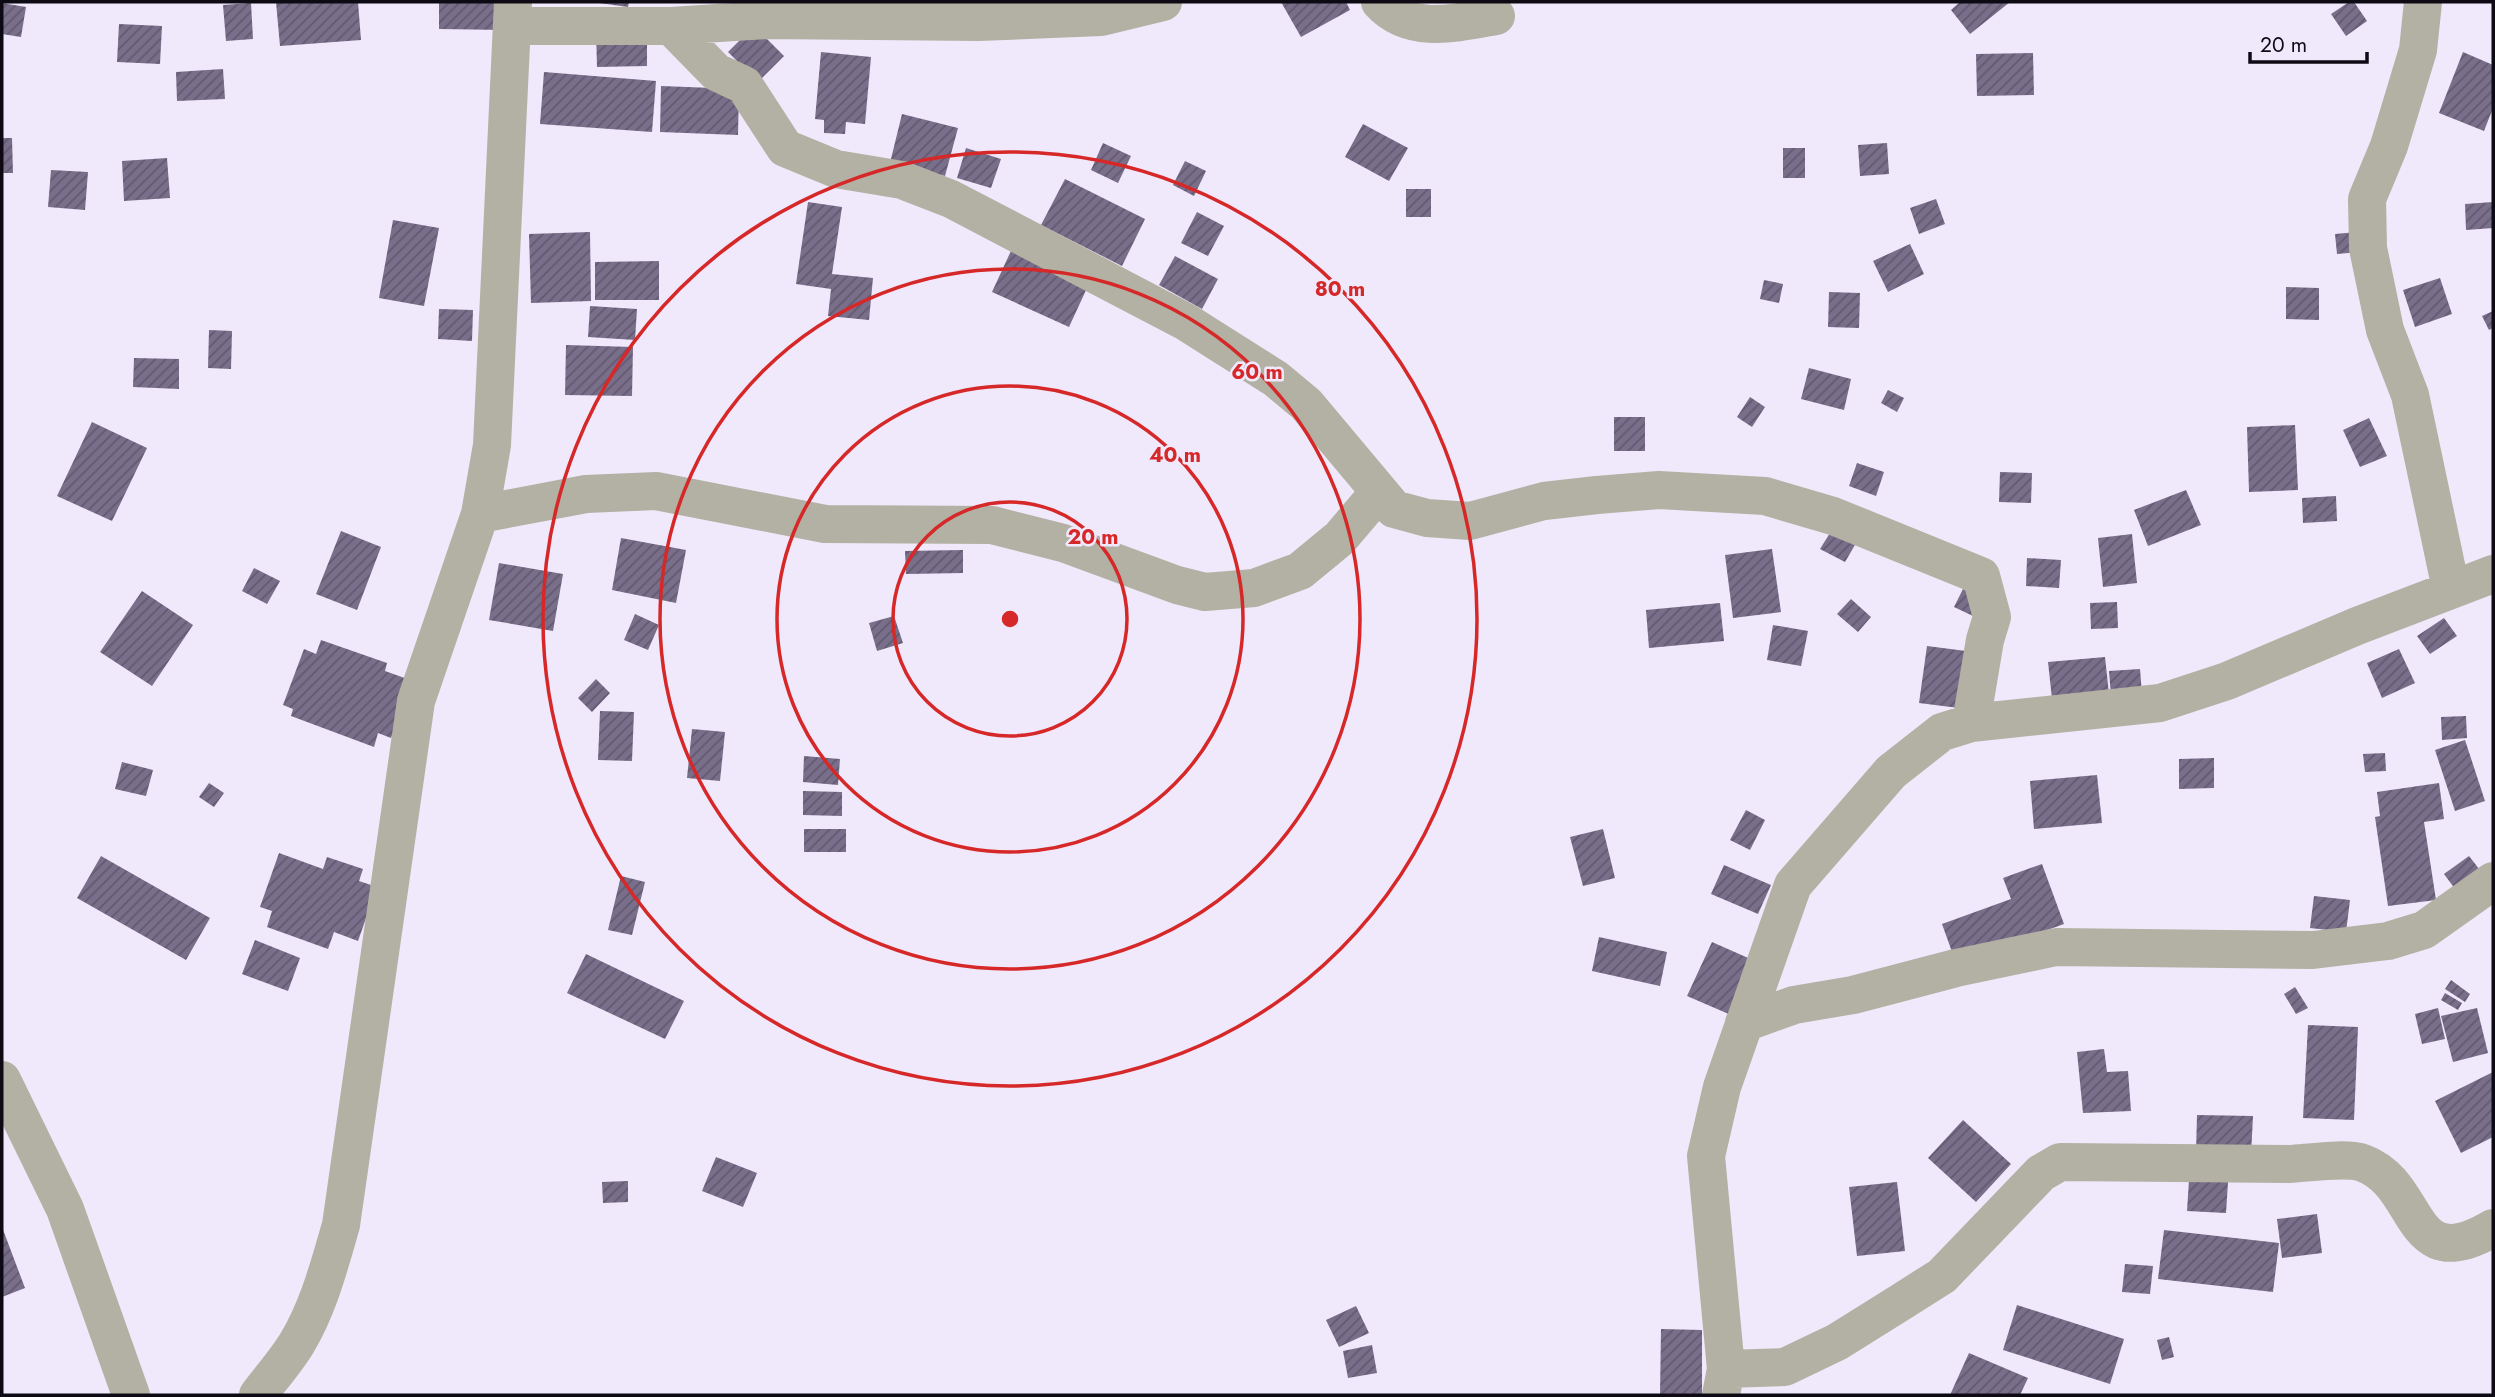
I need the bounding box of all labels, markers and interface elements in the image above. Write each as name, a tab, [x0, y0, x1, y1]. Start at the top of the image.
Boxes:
scale bar	[2250, 21, 2367, 65]
text: 20 m	[2260, 30, 2307, 60]
text: 80 m	[1315, 274, 1365, 304]
text: 60 m	[1231, 357, 1283, 387]
text: 40 m	[1149, 440, 1201, 470]
text: 20 m	[1067, 522, 1119, 552]
centre of rings	[998, 607, 1022, 631]

